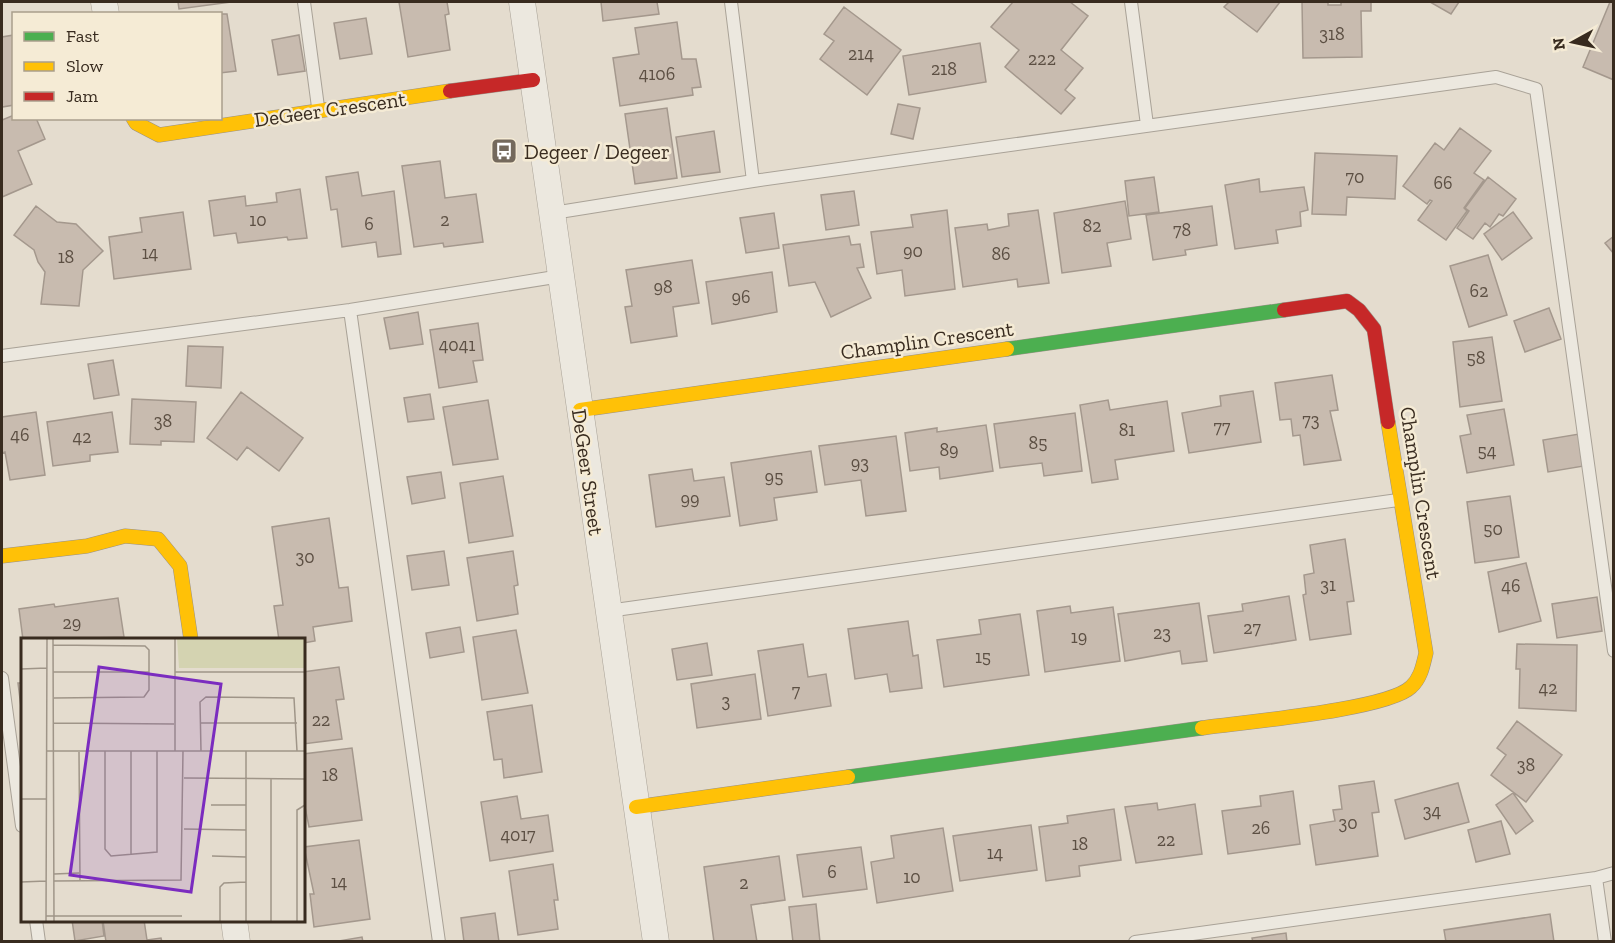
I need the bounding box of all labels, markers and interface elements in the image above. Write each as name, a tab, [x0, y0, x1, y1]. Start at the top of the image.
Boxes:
legend	[12, 12, 222, 120]
north arrow	[1543, 12, 1603, 72]
house number: 318	[1319, 23, 1345, 45]
text: Fast	[66, 25, 99, 47]
text: N	[1548, 37, 1569, 51]
house number: 214	[848, 43, 874, 65]
house number: 222	[1028, 48, 1056, 70]
text: Slow	[66, 55, 103, 77]
house number: 218	[931, 58, 957, 80]
house number: 4106	[639, 63, 675, 85]
text: Jam	[66, 85, 98, 107]
street label: DeGeer Crescent	[252, 86, 408, 132]
bus stop icon: Degeer / Degeer	[489, 136, 519, 166]
place label: Degeer / Degeer	[524, 139, 670, 164]
house number: 70	[1346, 166, 1364, 188]
house number: 66	[1433, 172, 1453, 194]
house number: 10	[249, 209, 267, 231]
house number: 2	[440, 209, 450, 231]
house number: 6	[364, 213, 374, 235]
house number: 82	[1083, 215, 1101, 237]
house number: 78	[1173, 219, 1191, 241]
house number: 90	[903, 240, 923, 262]
house number: 14	[142, 242, 159, 264]
house number: 86	[991, 243, 1011, 265]
house number: 18	[58, 246, 74, 268]
house number: 98	[653, 276, 673, 298]
house number: 62	[1470, 280, 1488, 302]
house number: 96	[731, 286, 751, 308]
street label: Champlin Crescent	[839, 315, 1015, 365]
house number: 4041	[439, 334, 475, 356]
house number: 58	[1467, 347, 1485, 369]
street label: Champlin Crescent	[1395, 405, 1447, 581]
street label: DeGeer Street	[567, 407, 609, 537]
house number: 73	[1302, 409, 1320, 431]
house number: 38	[154, 410, 172, 432]
house number: 77	[1214, 416, 1231, 438]
house number: 81	[1119, 419, 1135, 441]
house number: 46	[10, 424, 30, 446]
house number: 42	[73, 426, 91, 448]
house number: 85	[1029, 432, 1047, 454]
house number: 89	[939, 439, 959, 461]
house number: 54	[1478, 440, 1497, 462]
house number: 93	[851, 452, 869, 474]
house number: 95	[765, 466, 783, 488]
house number: 99	[680, 488, 700, 510]
house number: 50	[1483, 518, 1503, 540]
house number: 30	[295, 546, 315, 568]
house number: 31	[1320, 574, 1336, 596]
house number: 46	[1501, 575, 1521, 597]
house number: 29	[63, 612, 81, 634]
house number: 27	[1243, 617, 1261, 639]
house number: 23	[1153, 622, 1171, 644]
house number: 19	[1071, 626, 1087, 648]
inset map	[21, 638, 304, 922]
house number: 15	[975, 646, 991, 668]
house number: 42	[1539, 677, 1557, 699]
house number: 7	[792, 680, 801, 702]
house number: 3	[722, 690, 731, 712]
house number: 22	[312, 709, 330, 731]
house number: 38	[1517, 754, 1535, 776]
house number: 18	[322, 764, 338, 786]
house number: 34	[1423, 800, 1442, 822]
house number: 30	[1338, 812, 1358, 834]
house number: 26	[1252, 817, 1270, 839]
house number: 4017	[500, 824, 536, 846]
house number: 22	[1157, 829, 1175, 851]
house number: 18	[1072, 833, 1088, 855]
house number: 14	[987, 842, 1004, 864]
house number: 6	[827, 861, 837, 883]
house number: 10	[903, 866, 921, 888]
house number: 14	[331, 871, 348, 893]
house number: 2	[739, 872, 749, 894]

